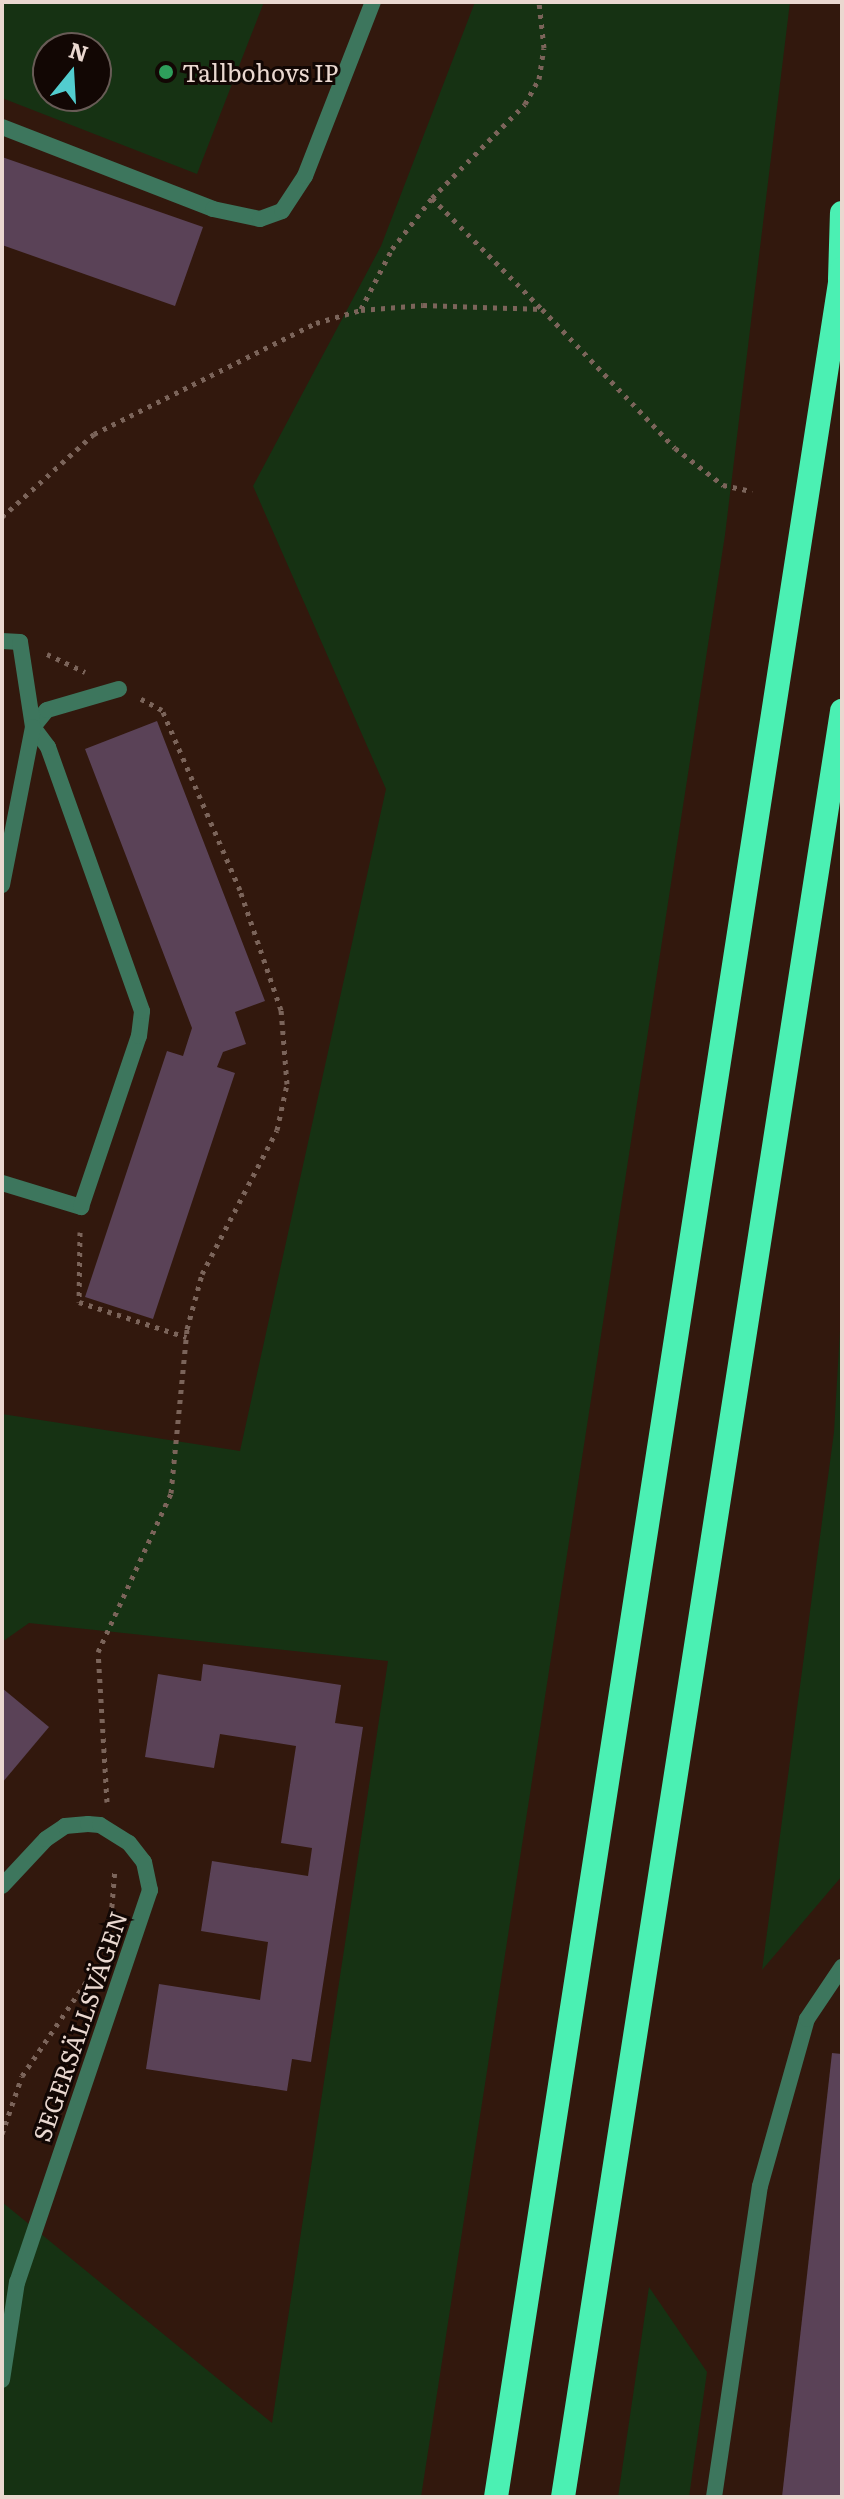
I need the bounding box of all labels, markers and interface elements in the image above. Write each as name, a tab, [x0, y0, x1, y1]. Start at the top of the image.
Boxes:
north arrow	[32, 32, 112, 112]
text: N	[65, 32, 93, 69]
place label: Tallbohovs IP	[182, 58, 338, 86]
marker: Tallbohovs IP	[157, 63, 175, 81]
street label: SEGERSÄLLSVÄGEN	[26, 1907, 132, 2145]

